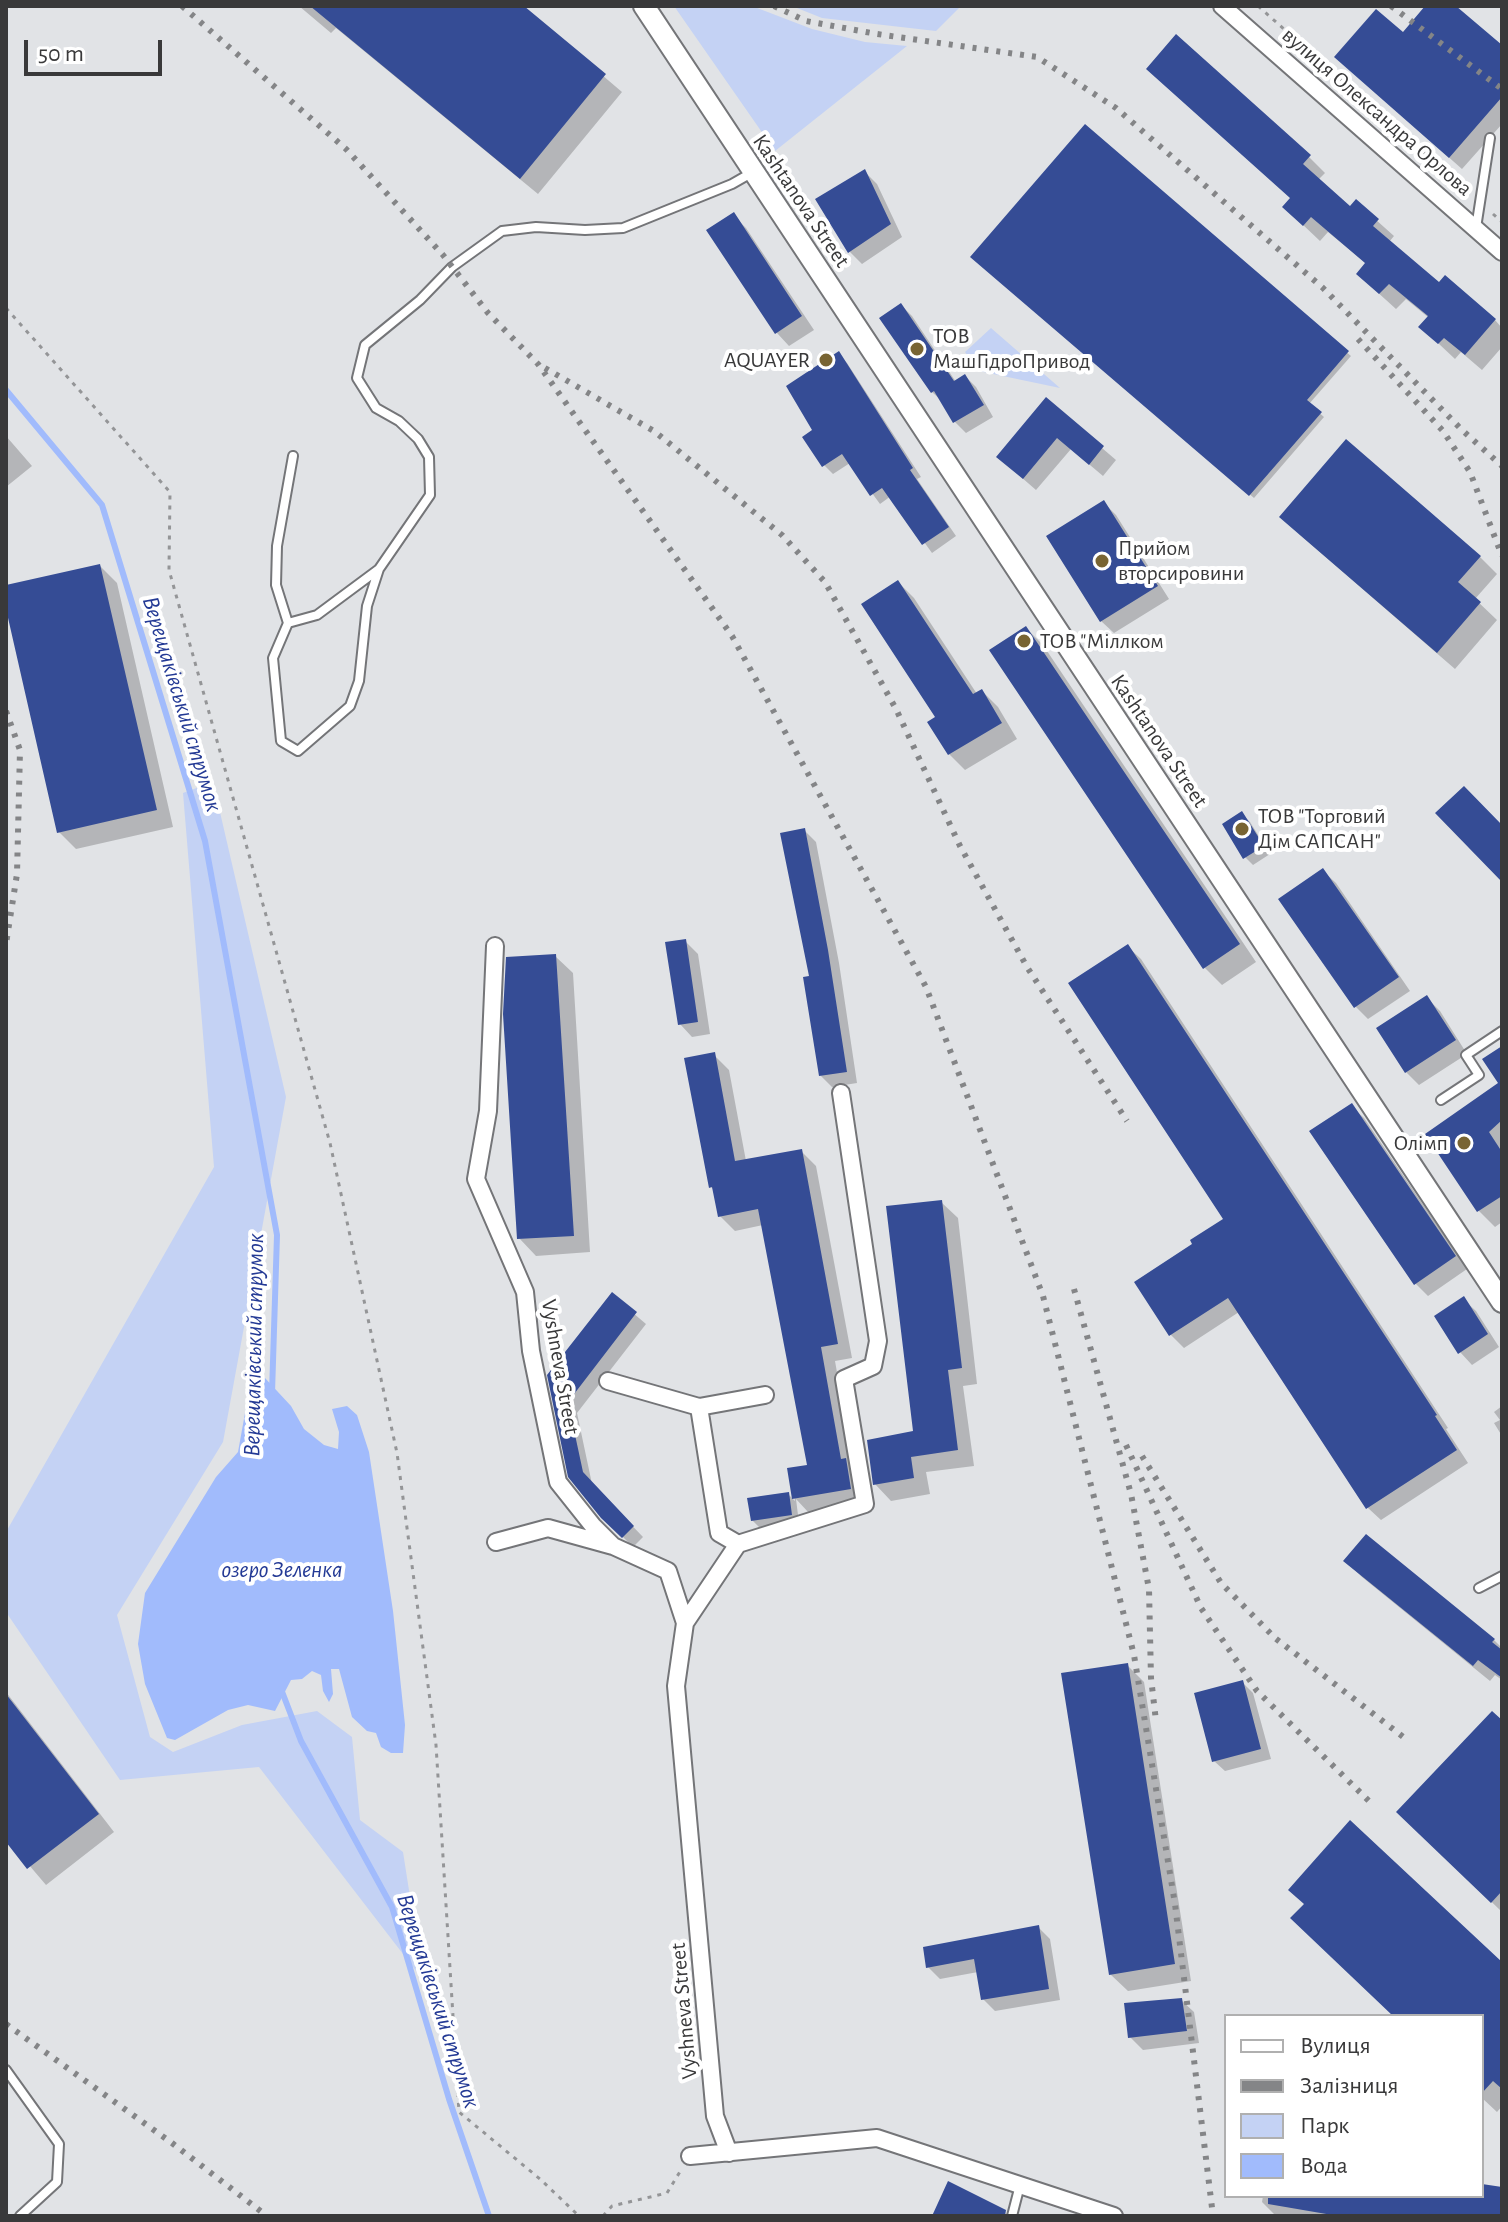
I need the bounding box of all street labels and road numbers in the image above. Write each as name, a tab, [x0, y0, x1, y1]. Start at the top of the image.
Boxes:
street label: вулиця Олександра Орлова	[1276, 22, 1478, 202]
street label: Kashtanova Street	[747, 129, 855, 273]
street label: Kashtanova Street	[1105, 669, 1213, 813]
street label: Vyshneva Street	[535, 1297, 585, 1437]
street label: Vyshneva Street	[665, 1942, 703, 2080]

